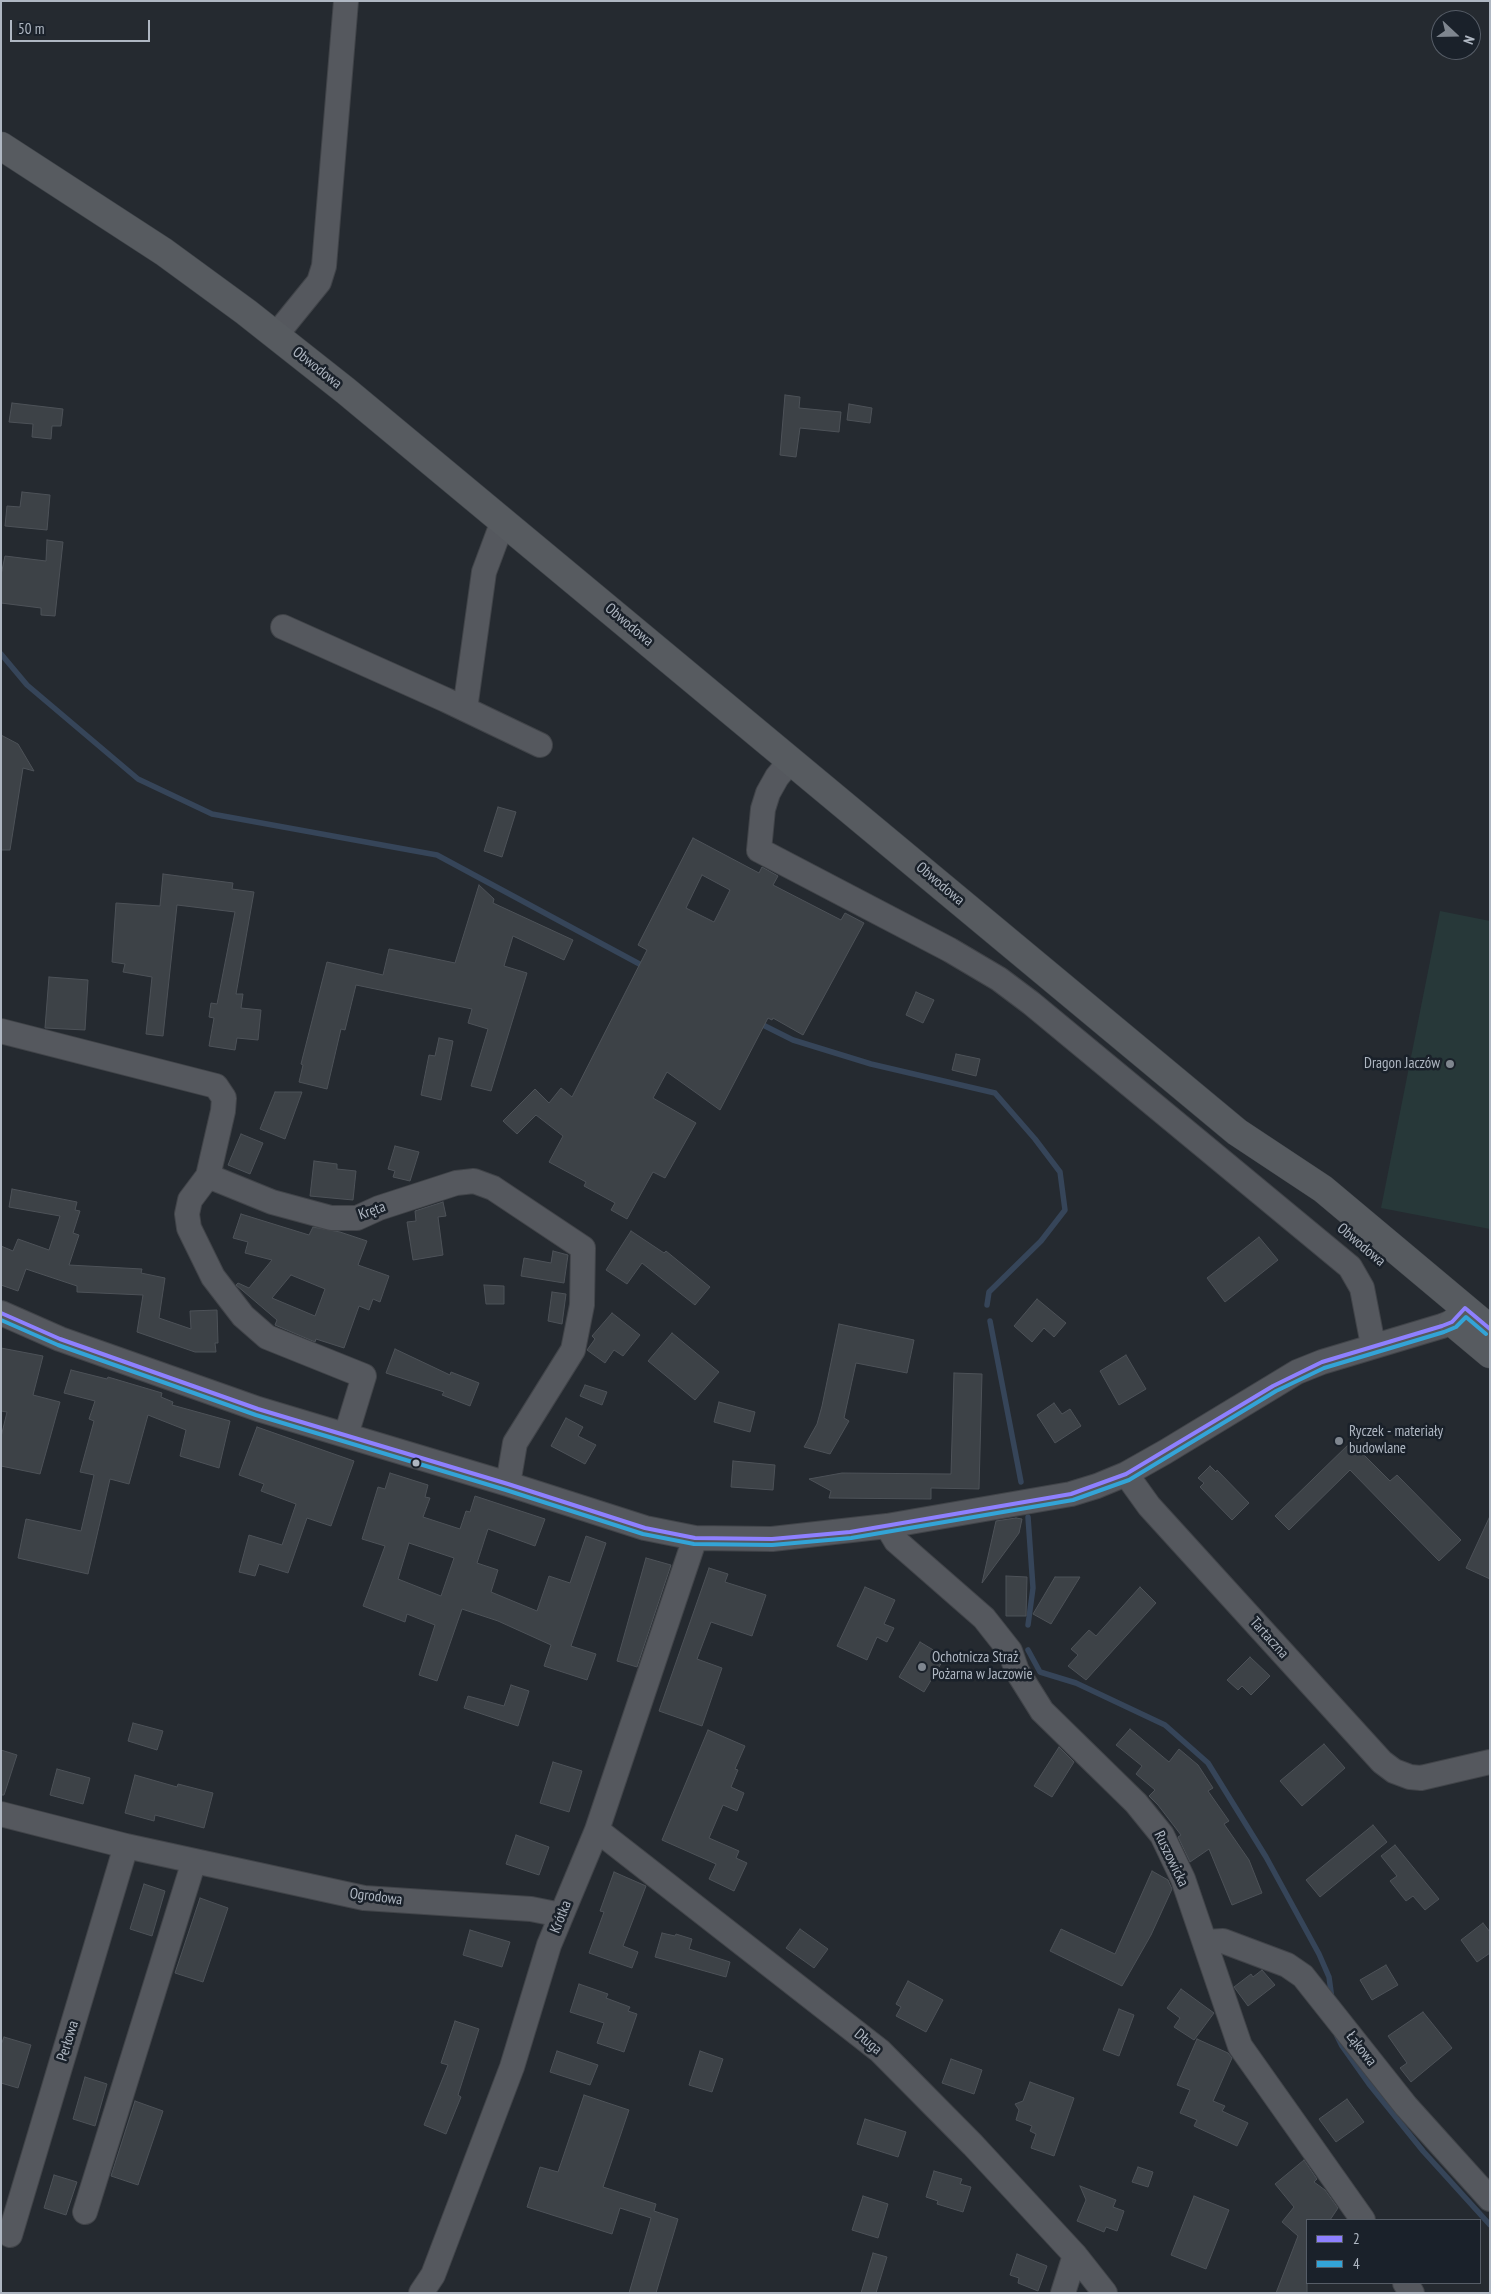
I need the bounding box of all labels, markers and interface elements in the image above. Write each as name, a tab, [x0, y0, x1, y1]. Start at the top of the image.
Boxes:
scale bar	[12, 10, 152, 42]
north arrow	[1431, 10, 1481, 60]
text: 50 m	[18, 19, 44, 38]
text: N	[1459, 33, 1479, 47]
street label: Obwodowa	[289, 343, 345, 393]
street label: Obwodowa	[601, 600, 657, 650]
street label: Obwodowa	[912, 859, 968, 909]
place label: Dragon Jaczów	[1364, 1055, 1440, 1073]
marker: Dragon Jaczów	[1444, 1058, 1456, 1070]
street label: Kręta	[356, 1198, 388, 1224]
street label: Obwodowa	[1333, 1220, 1389, 1270]
place label: Ryczek - materiały budowlane	[1349, 1423, 1443, 1458]
marker: Ryczek - materiały budowlane	[1333, 1435, 1345, 1447]
unlabelled marker	[411, 1458, 421, 1468]
street label: Tartaczna	[1246, 1614, 1292, 1662]
place label: Ochotnicza Straż Pożarna w Jaczowie	[932, 1649, 1033, 1684]
marker: Ochotnicza Straż Pożarna w Jaczowie	[916, 1661, 928, 1673]
street label: Ruszowicka	[1150, 1828, 1192, 1890]
street label: Ogrodowa	[349, 1885, 403, 1909]
street label: Krótka	[546, 1898, 576, 1936]
street label: Perłowa	[53, 2019, 83, 2063]
street label: Długa	[851, 2025, 885, 2059]
street label: Łąkowa	[1342, 2028, 1380, 2070]
legend	[1306, 2219, 1481, 2284]
text: 2	[1353, 2229, 1360, 2248]
text: 4	[1353, 2254, 1360, 2273]

